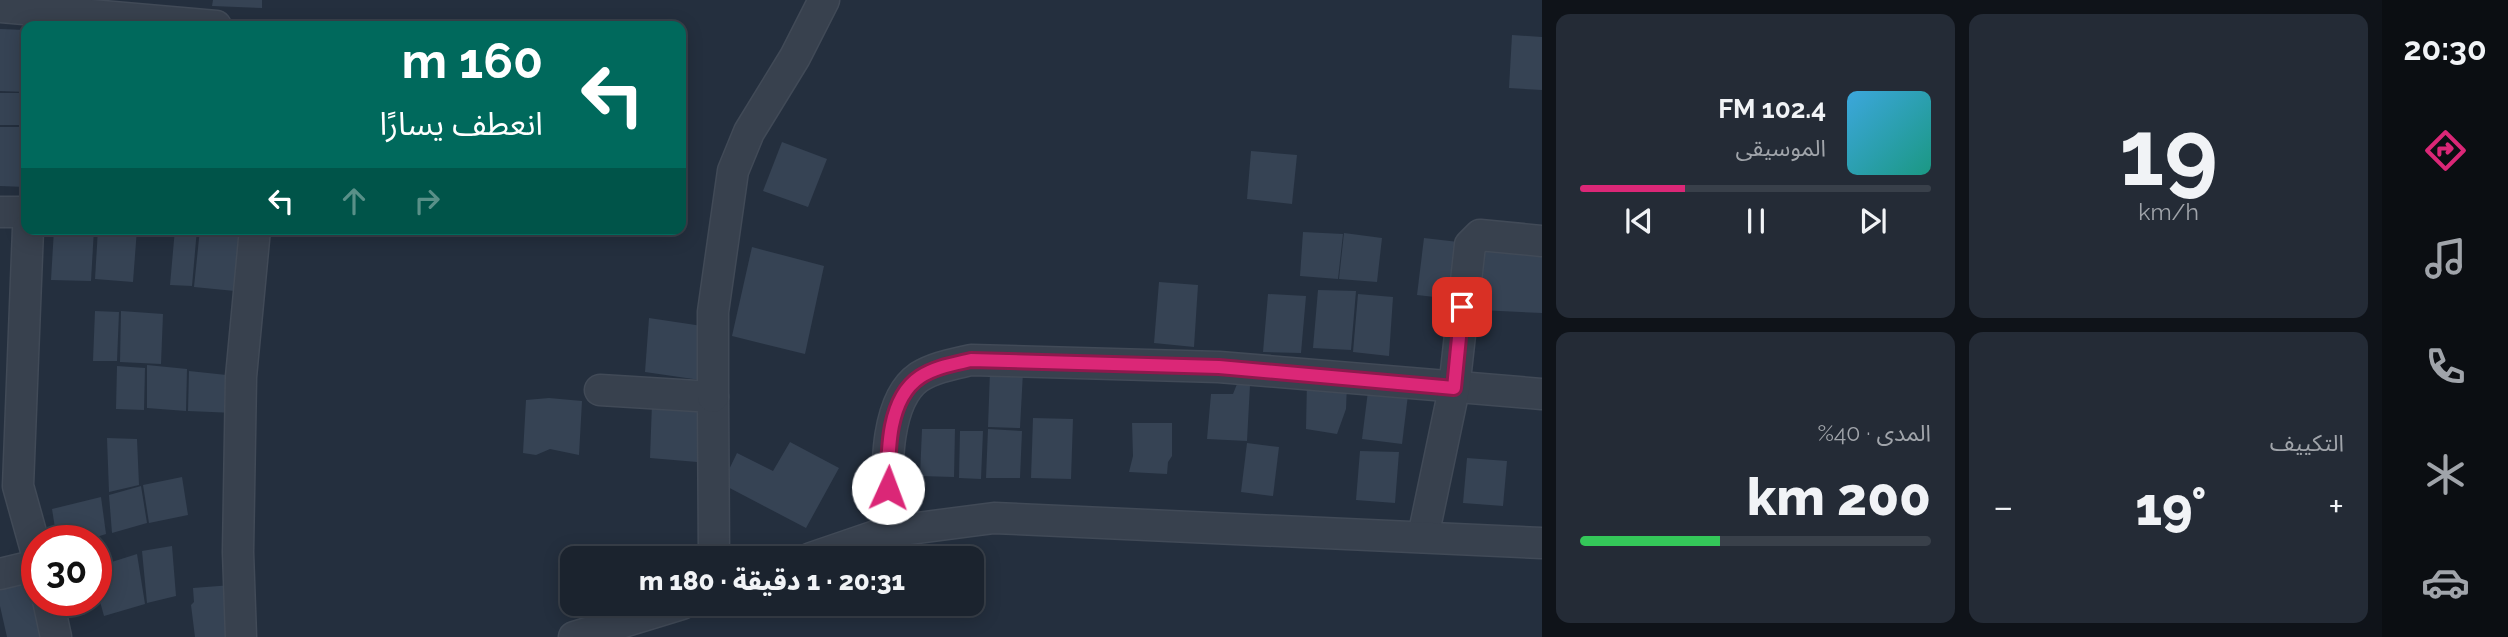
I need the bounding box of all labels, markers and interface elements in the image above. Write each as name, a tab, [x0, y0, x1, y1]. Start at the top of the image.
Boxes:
text: 20:30	[2403, 30, 2487, 67]
text: 160 m	[402, 32, 543, 89]
icon: left	[567, 49, 658, 140]
text: 102.4 FM	[1718, 94, 1826, 124]
text: 19	[2119, 99, 2218, 206]
text: انعطف يسارًا	[379, 105, 543, 142]
icon: directions	[2421, 126, 2470, 175]
text: الموسيقى	[1735, 134, 1826, 161]
icon: left	[262, 182, 300, 220]
icon: ahead	[335, 182, 373, 220]
icon: right	[408, 182, 446, 220]
text: km/h	[2138, 198, 2199, 225]
icon: previous	[1620, 202, 1658, 240]
icon: pause	[1737, 202, 1775, 240]
icon: next	[1854, 202, 1892, 240]
icon: music	[2421, 234, 2470, 283]
pin	[1432, 277, 1492, 337]
icon: arrive	[1443, 288, 1481, 326]
icon: phone	[2421, 342, 2470, 391]
text: المدى · 40%	[1817, 419, 1931, 446]
text: التكييف	[2270, 429, 2344, 456]
icon: climate	[2421, 450, 2470, 499]
position arrow	[851, 451, 925, 525]
text: 200 km	[1747, 466, 1931, 527]
text: 19°	[2135, 476, 2207, 537]
text: −	[1993, 484, 2013, 529]
text: +	[2328, 484, 2344, 529]
speed limit sign: 30	[21, 525, 112, 616]
icon: car	[2421, 558, 2470, 607]
text: 20:31 · 1 دقيقة · 180 m	[639, 566, 905, 596]

